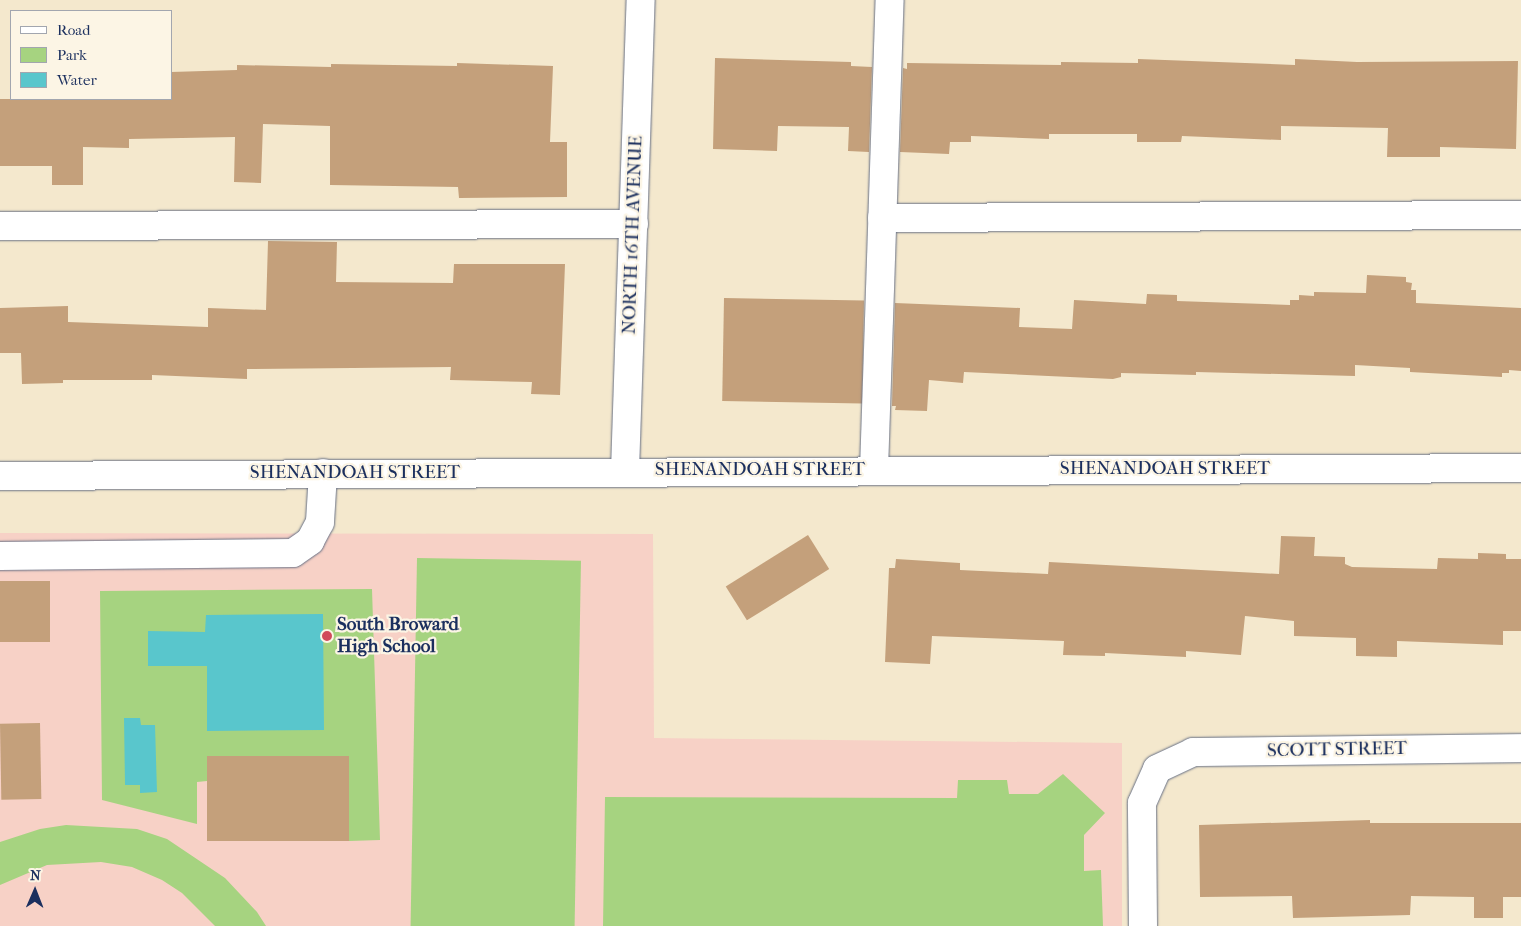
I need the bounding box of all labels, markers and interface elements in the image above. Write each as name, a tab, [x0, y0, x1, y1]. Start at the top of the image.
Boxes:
legend	[10, 10, 172, 100]
text: Road	[57, 21, 90, 39]
text: Park	[57, 46, 87, 64]
text: Water	[57, 71, 97, 89]
street label: NORTH 16TH AVENUE	[618, 135, 648, 335]
street label: SHENANDOAH STREET	[1060, 458, 1270, 480]
street label: SHENANDOAH STREET	[655, 459, 865, 481]
street label: SHENANDOAH STREET	[250, 462, 460, 484]
place label: South Broward High School	[337, 614, 459, 658]
marker: South Broward High School	[321, 630, 333, 642]
street label: SCOTT STREET	[1267, 737, 1407, 763]
north arrow	[10, 866, 60, 916]
text: N	[30, 867, 41, 884]

